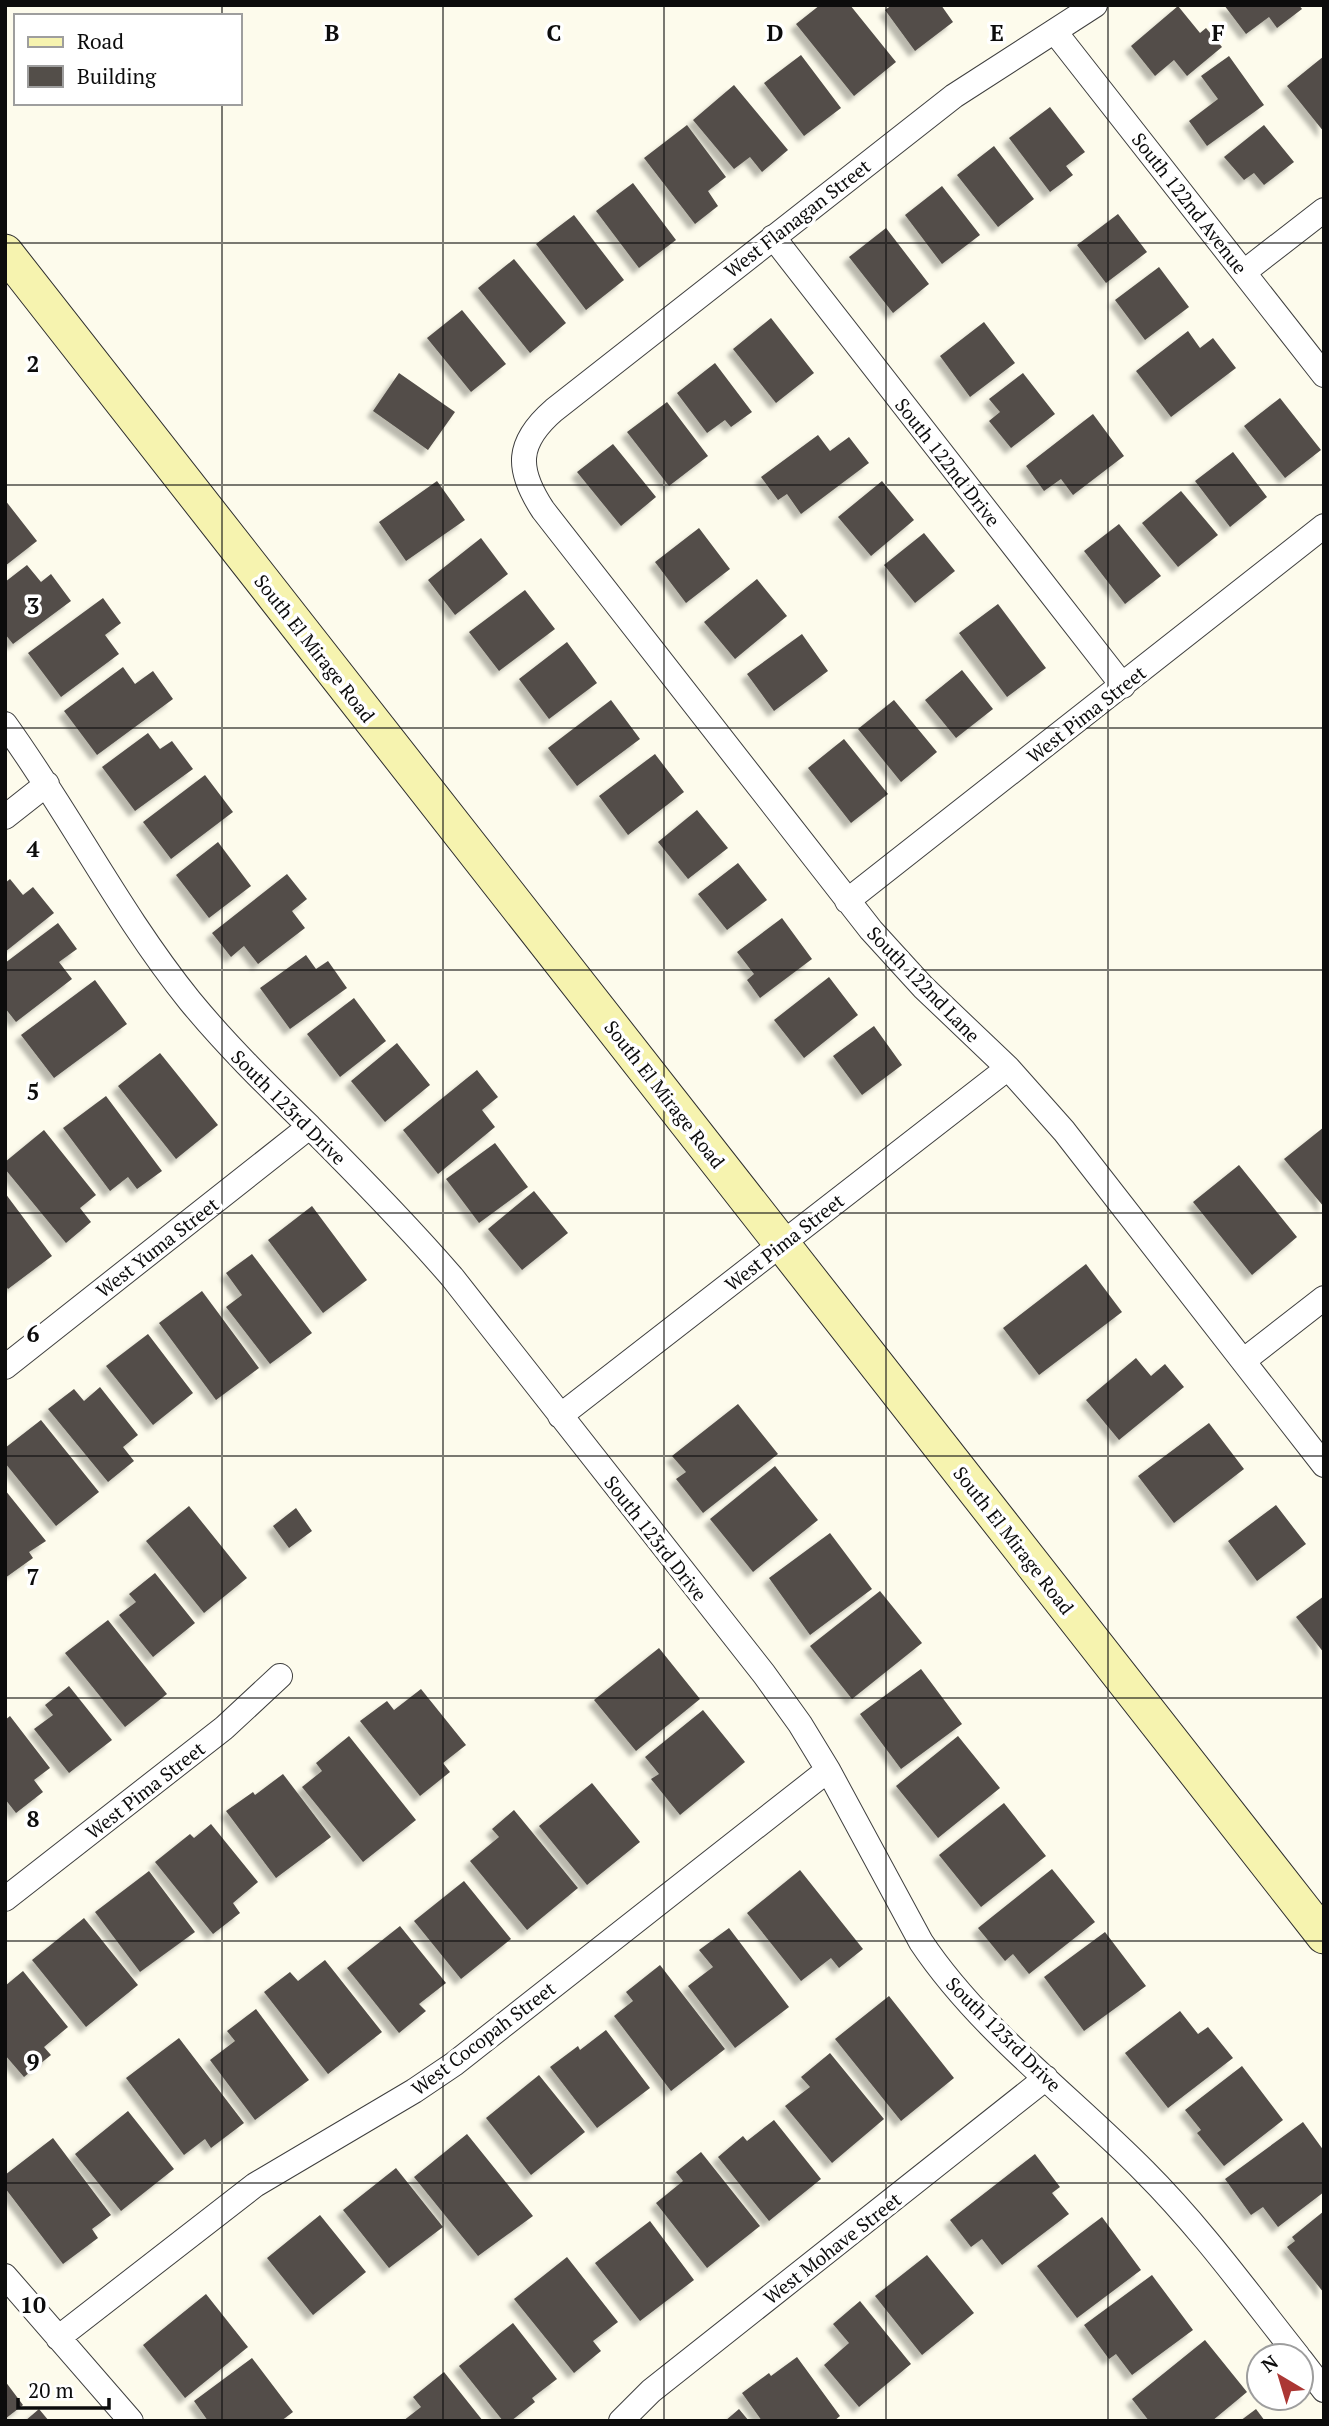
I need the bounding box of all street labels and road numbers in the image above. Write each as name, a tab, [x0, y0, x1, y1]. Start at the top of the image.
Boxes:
street label: South 122nd Avenue	[1127, 127, 1253, 279]
street label: West Flanagan Street	[719, 153, 875, 283]
street label: South 122nd Drive	[890, 393, 1006, 531]
street label: South El Mirage Road	[249, 569, 381, 728]
street label: West Pima Street	[1021, 660, 1151, 768]
street label: South 122nd Lane	[862, 921, 986, 1047]
street label: South El Mirage Road	[599, 1015, 731, 1174]
street label: South 123rd Drive	[226, 1044, 352, 1170]
street label: West Pima Street	[719, 1188, 849, 1296]
street label: West Yuma Street	[91, 1191, 223, 1303]
street label: South El Mirage Road	[948, 1461, 1080, 1620]
street label: South 123rd Drive	[599, 1470, 713, 1606]
street label: West Pima Street	[80, 1736, 210, 1844]
street label: South 123rd Drive	[941, 1971, 1067, 2097]
street label: West Cocopah Street	[406, 1976, 560, 2100]
street label: West Mohave Street	[758, 2186, 906, 2310]

